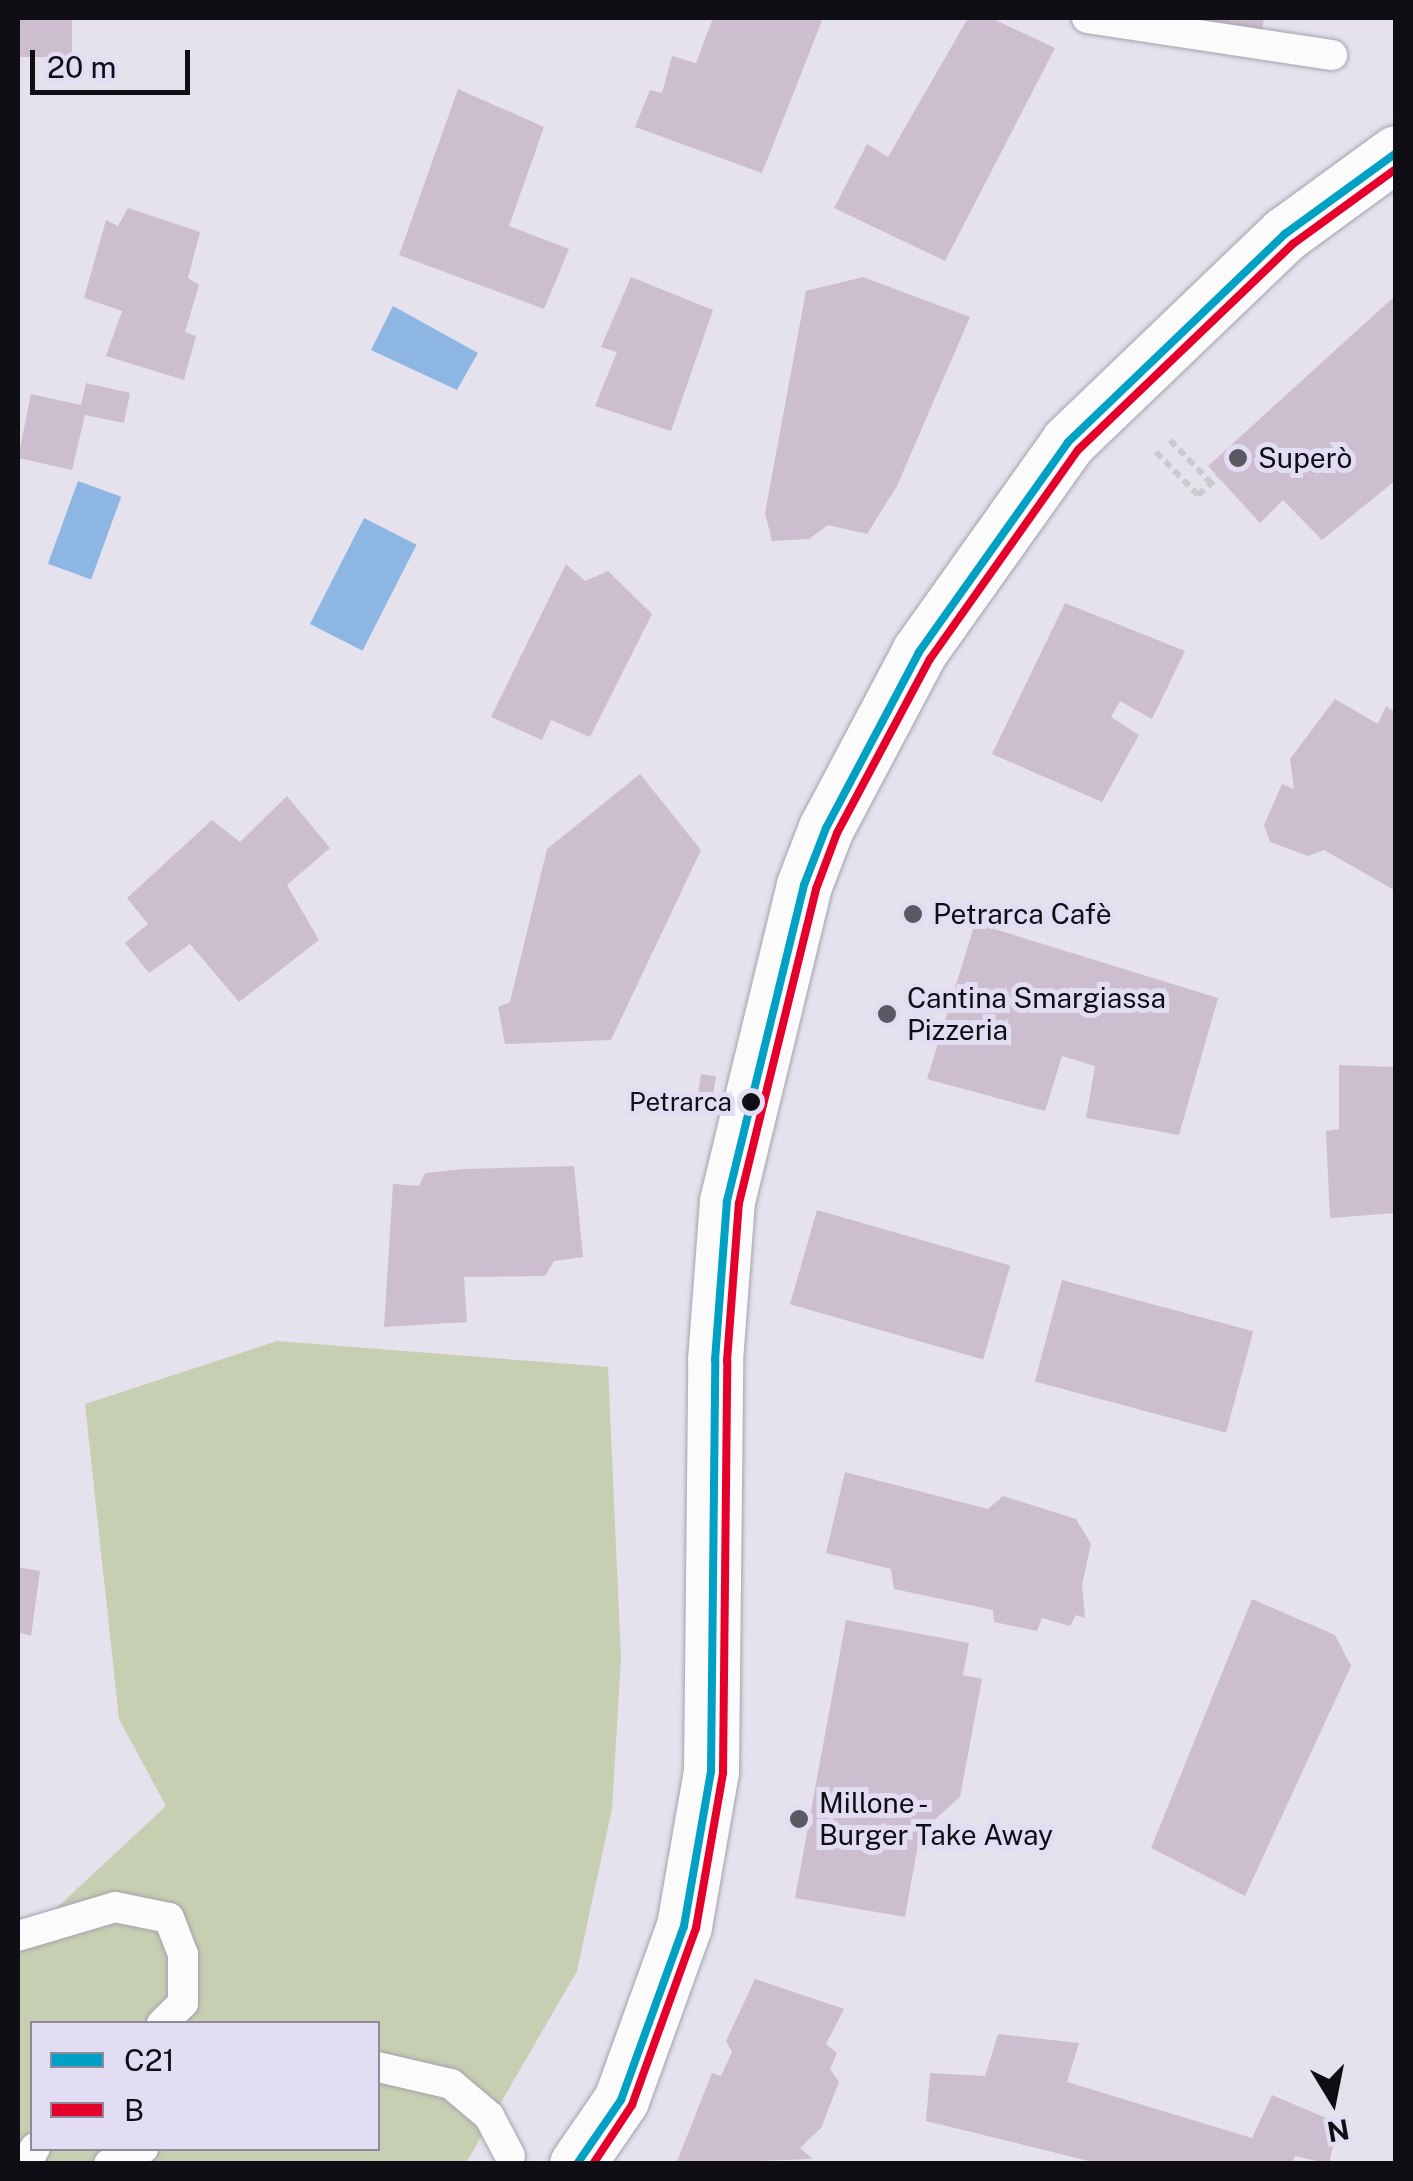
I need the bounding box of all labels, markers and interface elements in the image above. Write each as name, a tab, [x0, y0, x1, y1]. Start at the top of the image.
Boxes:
scale bar	[35, 30, 195, 92]
text: 20 m	[47, 49, 116, 85]
place label: Superò	[1258, 441, 1352, 475]
marker: Superò	[1227, 447, 1249, 469]
place label: Petrarca Cafè	[933, 897, 1112, 931]
marker: Petrarca Cafè	[902, 903, 924, 925]
place label: Cantina Smargiassa Pizzeria	[907, 981, 1166, 1047]
marker: Cantina Smargiassa Pizzeria	[876, 1003, 898, 1025]
place label: Petrarca	[629, 1086, 732, 1118]
marker: Petrarca	[741, 1092, 761, 1112]
place label: Millone - Burger Take Away	[819, 1786, 1053, 1852]
marker: Millone - Burger Take Away	[788, 1808, 810, 1830]
legend	[30, 2021, 380, 2151]
text: C21	[124, 2042, 175, 2078]
north arrow	[1283, 2051, 1383, 2151]
text: B	[124, 2092, 144, 2128]
text: N	[1325, 2113, 1352, 2149]

